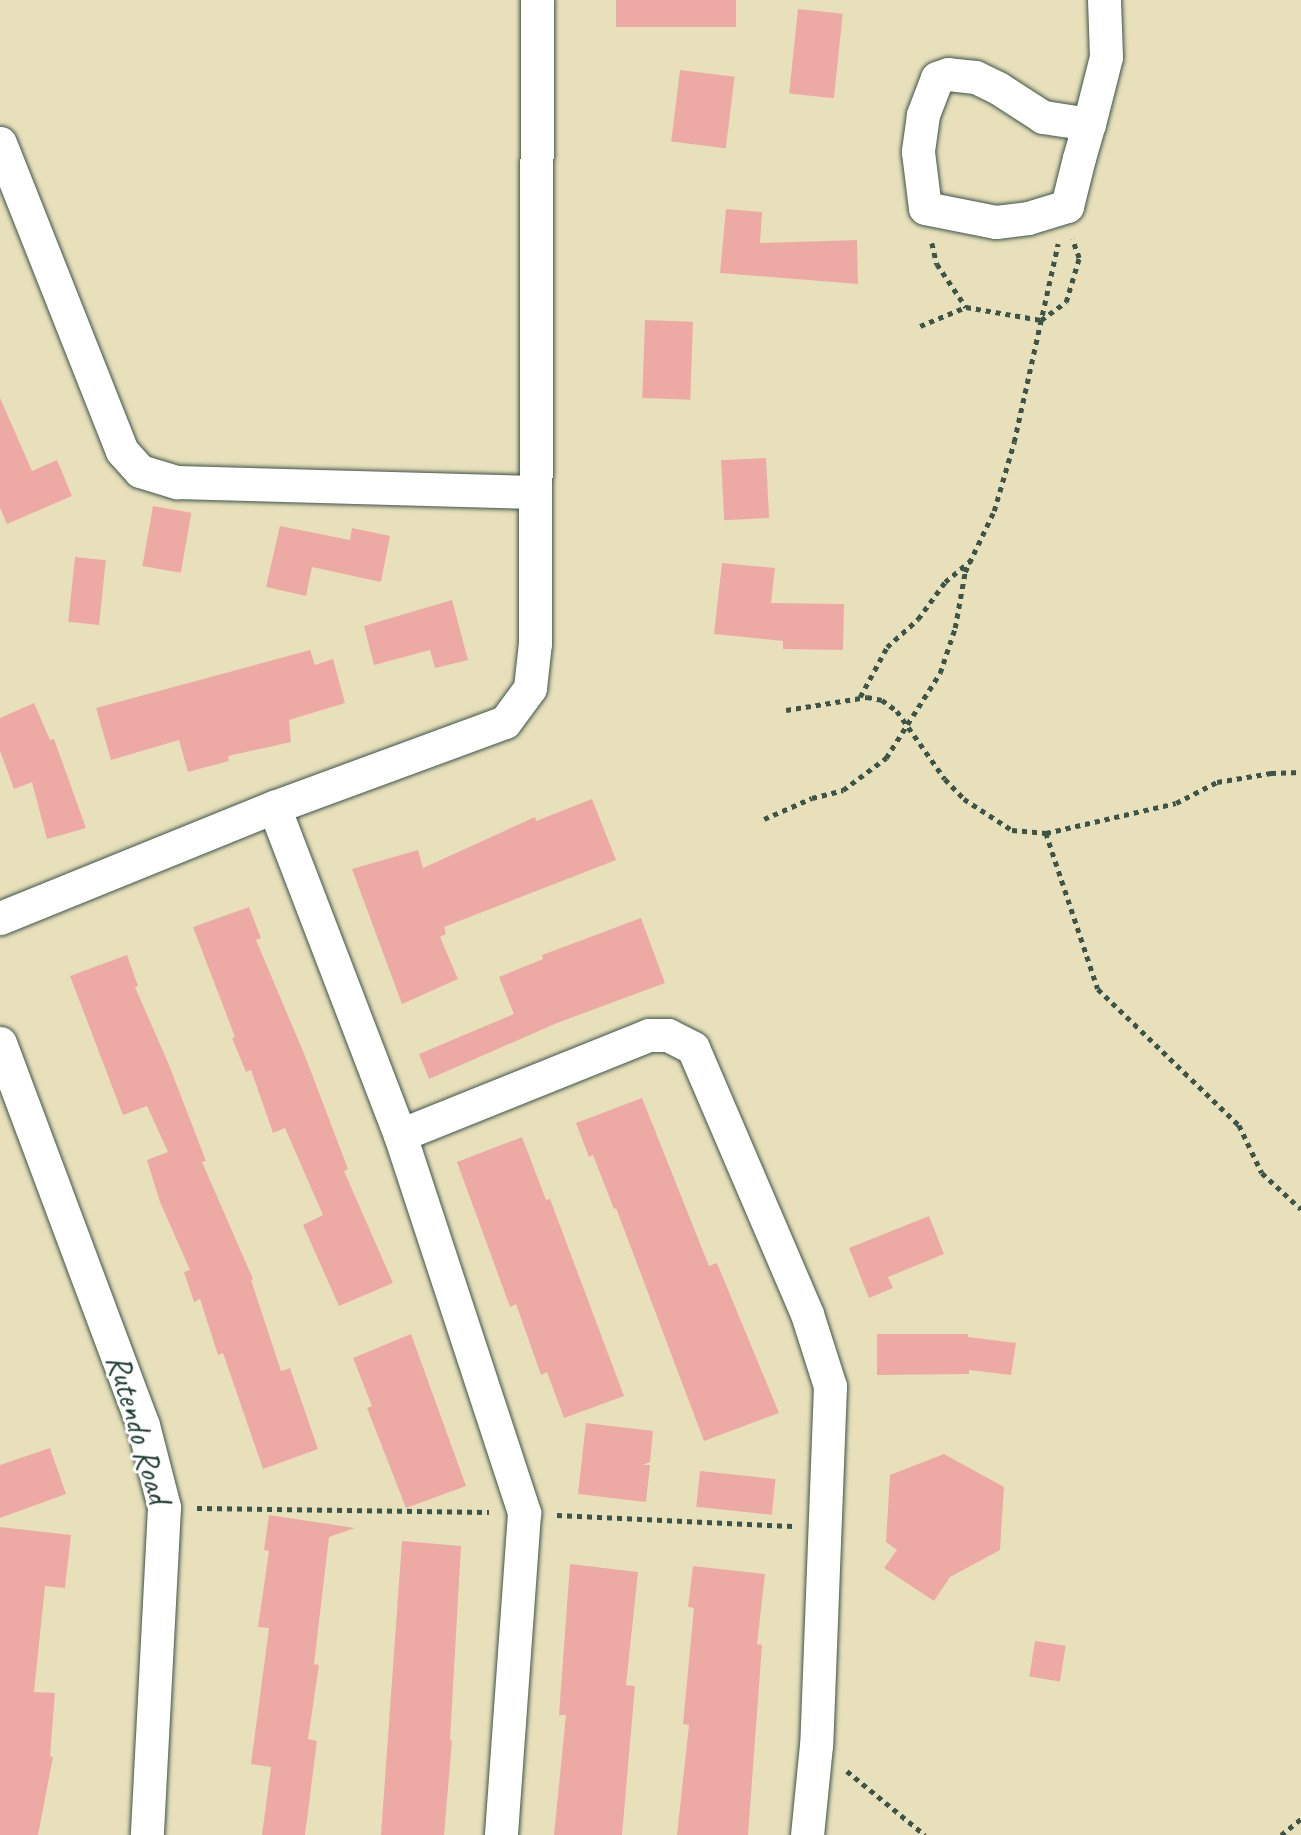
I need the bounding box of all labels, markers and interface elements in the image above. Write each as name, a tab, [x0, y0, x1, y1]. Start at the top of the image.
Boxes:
street label: Rutendo Road	[98, 1350, 178, 1508]

